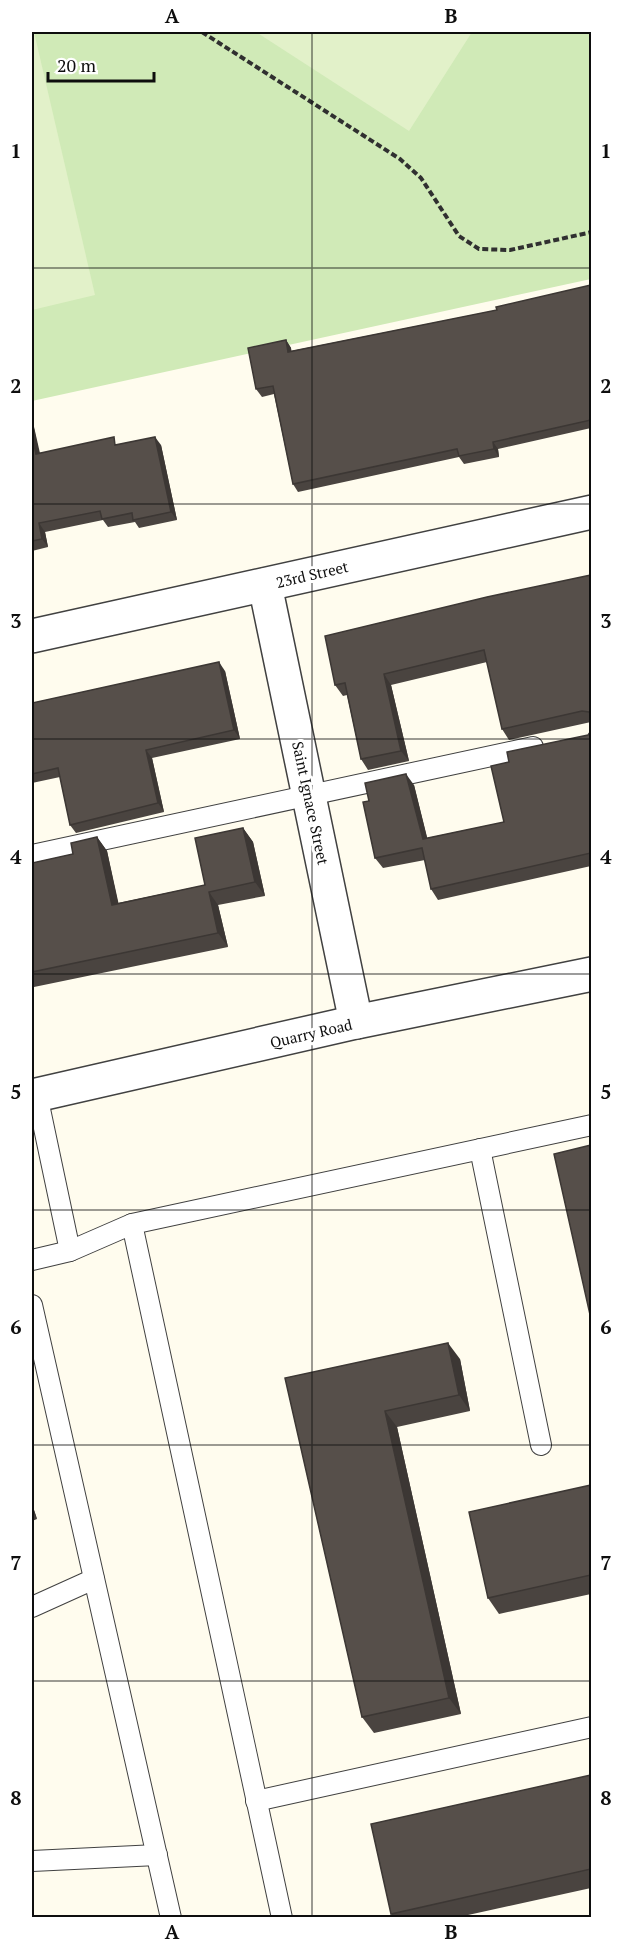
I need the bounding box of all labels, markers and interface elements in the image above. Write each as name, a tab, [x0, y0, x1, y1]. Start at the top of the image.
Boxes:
text: A	[165, 2, 180, 29]
text: B	[445, 2, 458, 29]
scale bar	[48, 45, 154, 83]
text: 20 m	[57, 53, 97, 77]
text: 1	[10, 137, 22, 164]
text: 1	[600, 137, 612, 164]
text: 2	[10, 372, 22, 399]
text: 2	[600, 372, 612, 399]
street label: 23rd Street	[274, 556, 351, 592]
text: 3	[10, 607, 22, 634]
text: 3	[600, 607, 612, 634]
street label: Saint Ignace Street	[288, 739, 334, 867]
text: 4	[10, 843, 22, 870]
text: 4	[600, 843, 612, 870]
street label: Quarry Road	[268, 1014, 354, 1052]
text: 5	[10, 1078, 22, 1105]
text: 5	[600, 1078, 612, 1105]
text: 6	[10, 1313, 22, 1340]
text: 6	[600, 1313, 612, 1340]
text: 7	[10, 1549, 22, 1576]
text: 7	[600, 1549, 612, 1576]
text: 8	[10, 1784, 22, 1811]
text: 8	[600, 1784, 612, 1811]
text: A	[165, 1918, 180, 1945]
text: B	[445, 1918, 458, 1945]

